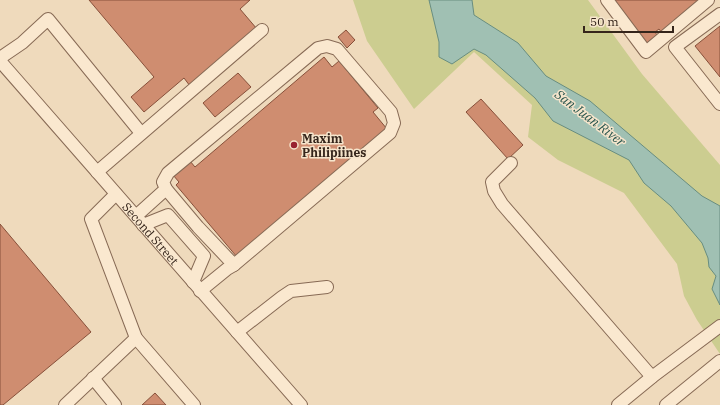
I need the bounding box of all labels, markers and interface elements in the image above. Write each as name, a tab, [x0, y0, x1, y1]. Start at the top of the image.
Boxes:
scale bar	[584, 8, 673, 34]
text: 50 m	[590, 14, 619, 29]
water label: San Juan River	[551, 85, 629, 150]
place label: Maxim Philipiines	[302, 131, 366, 160]
marker: Maxim Philipiines	[289, 140, 299, 150]
street label: Second Street	[120, 199, 182, 268]

